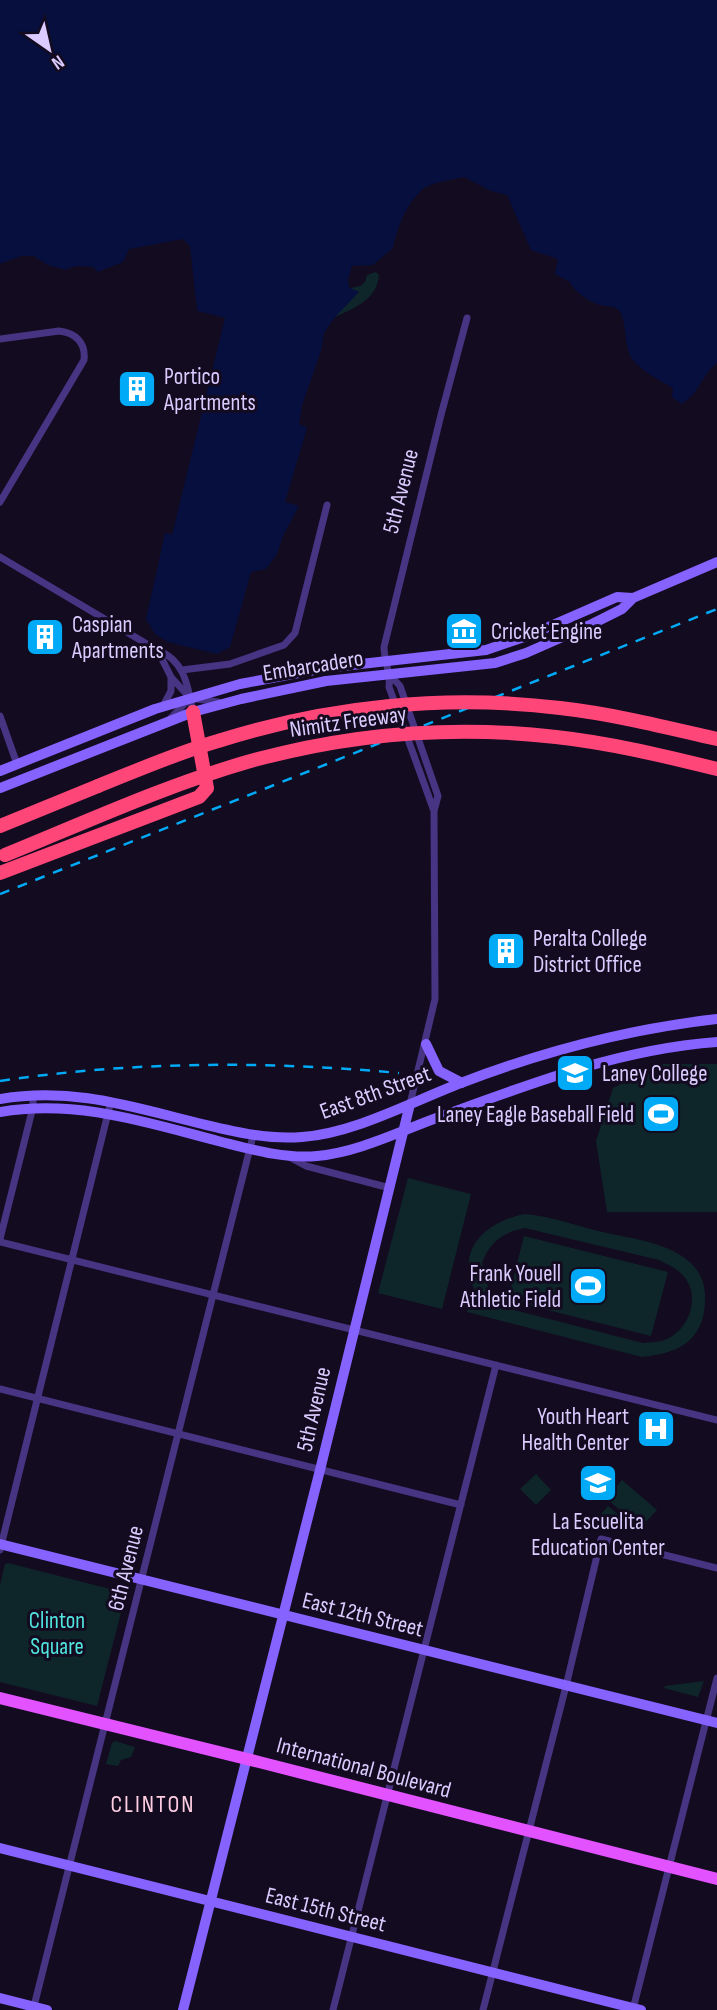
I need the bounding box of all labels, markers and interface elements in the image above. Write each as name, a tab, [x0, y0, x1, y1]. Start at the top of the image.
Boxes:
north arrow	[14, 14, 84, 84]
text: N	[47, 49, 68, 74]
place label: Portico Apartments	[163, 363, 256, 417]
building icon: Portico Apartments	[116, 368, 158, 410]
street label: 5th Avenue	[377, 446, 425, 536]
museum icon: Cricket Engine	[443, 610, 485, 652]
place label: Caspian Apartments	[71, 611, 164, 665]
building icon: Caspian Apartments	[24, 616, 66, 658]
place label: Cricket Engine	[491, 618, 602, 646]
street label: Embarcadero	[261, 644, 365, 688]
street label: Nimitz Freeway	[288, 700, 408, 744]
place label: Peralta College District Office	[533, 925, 647, 979]
building icon: Peralta College District Office	[485, 930, 527, 972]
school or university icon: Laney College	[554, 1052, 596, 1094]
street label: East 8th Street	[316, 1060, 435, 1126]
place label: Laney College	[602, 1060, 707, 1088]
sports icon: Laney Eagle Baseball Field	[640, 1093, 682, 1135]
place label: Laney Eagle Baseball Field	[437, 1101, 634, 1129]
place label: Frank Youell Athletic Field	[459, 1260, 561, 1314]
sports icon: Frank Youell Athletic Field	[567, 1265, 609, 1307]
street label: 5th Avenue	[291, 1364, 337, 1454]
place label: Youth Heart Health Center	[522, 1403, 629, 1457]
hospital icon: Youth Heart Health Center	[635, 1408, 677, 1450]
school or university icon: La Escuelita Education Center	[577, 1462, 619, 1504]
place label: La Escuelita Education Center	[531, 1508, 665, 1562]
street label: 6th Avenue	[102, 1523, 150, 1614]
street label: East 12th Street	[299, 1586, 426, 1644]
park label: Clinton Square	[29, 1607, 85, 1661]
street label: International Boulevard	[273, 1731, 454, 1805]
district label: CLINTON	[110, 1790, 196, 1819]
street label: East 15th Street	[263, 1881, 389, 1938]

